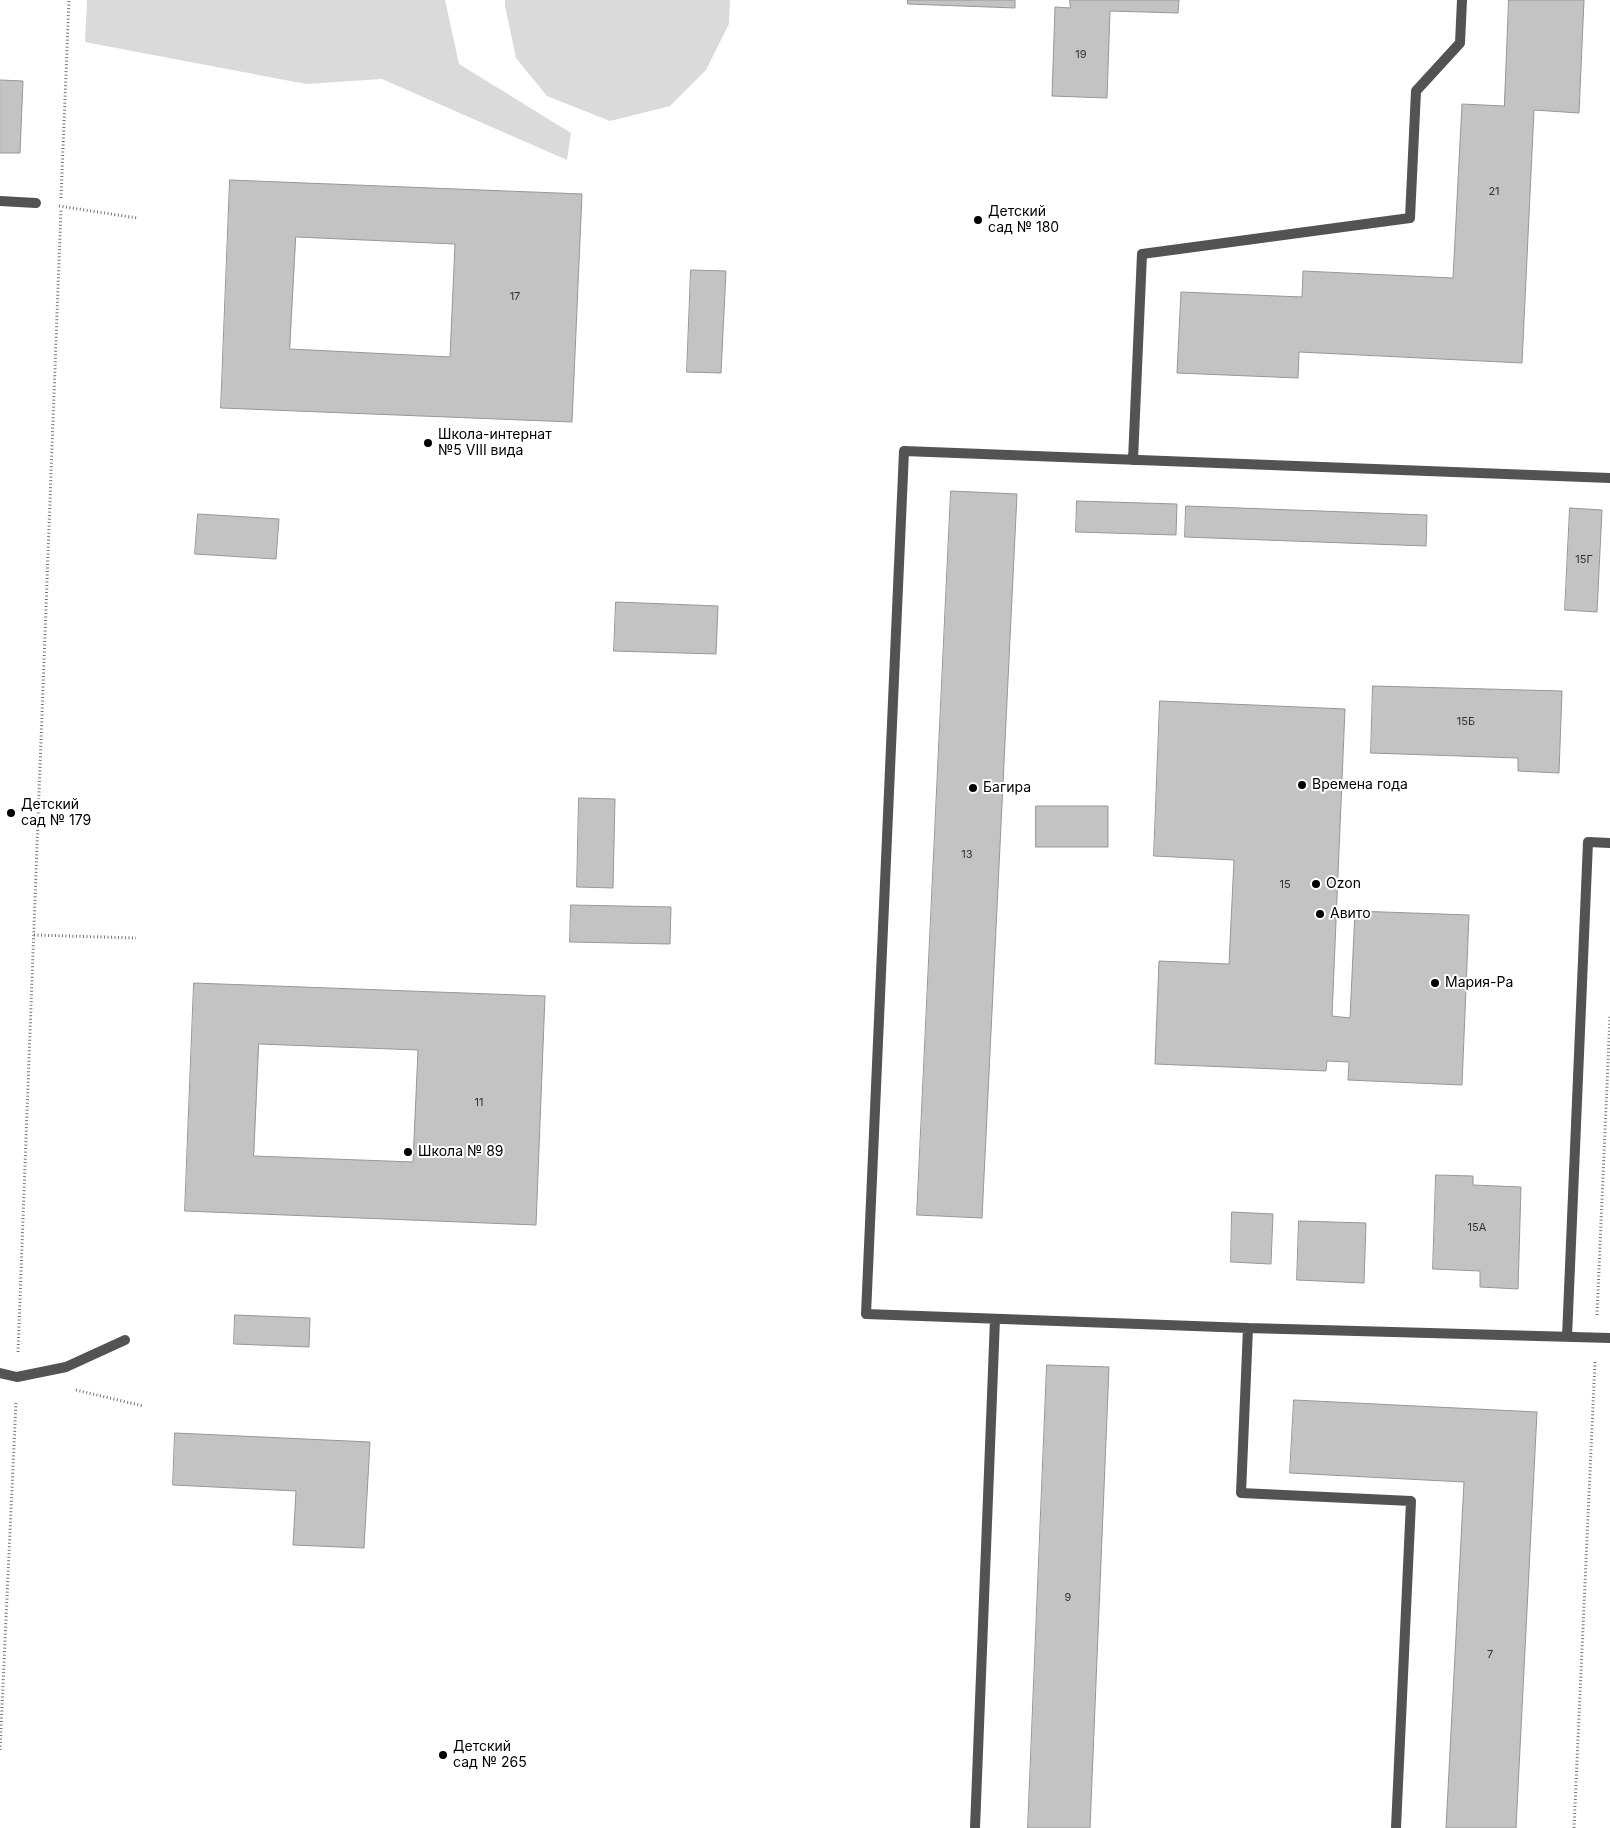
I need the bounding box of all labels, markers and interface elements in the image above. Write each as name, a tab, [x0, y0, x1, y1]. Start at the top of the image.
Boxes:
house number: 19	[1075, 48, 1087, 62]
house number: 21	[1488, 185, 1500, 199]
place label: Детский сад № 180	[988, 204, 1059, 236]
marker: Детский сад № 180	[972, 214, 984, 226]
house number: 17	[510, 290, 520, 304]
place label: Школа-интернат №5 VIII вида	[438, 427, 552, 460]
marker: Школа-интернат №5 VIII вида	[422, 437, 434, 449]
house number: 15Г	[1575, 553, 1593, 567]
house number: 15Б	[1457, 715, 1475, 729]
place label: Времена года	[1312, 777, 1408, 793]
marker: Времена года	[1296, 779, 1308, 791]
place label: Багира	[983, 780, 1031, 796]
marker: Багира	[967, 782, 979, 794]
place label: Детский сад № 179	[21, 797, 91, 830]
marker: Детский сад № 179	[5, 807, 17, 819]
house number: 13	[961, 848, 973, 862]
place label: Ozon	[1326, 876, 1361, 892]
house number: 15	[1279, 878, 1291, 892]
marker: Ozon	[1310, 878, 1322, 890]
place label: Авито	[1330, 906, 1371, 922]
marker: Авито	[1314, 908, 1326, 920]
place label: Мария-Ра	[1445, 975, 1513, 991]
marker: Мария-Ра	[1429, 977, 1441, 989]
house number: 11	[475, 1096, 483, 1110]
place label: Школа № 89	[418, 1144, 503, 1160]
marker: Школа № 89	[402, 1146, 414, 1158]
house number: 15А	[1468, 1221, 1486, 1235]
house number: 9	[1065, 1591, 1071, 1605]
house number: 7	[1487, 1648, 1493, 1662]
place label: Детский сад № 265	[453, 1739, 527, 1771]
marker: Детский сад № 265	[437, 1749, 449, 1761]

